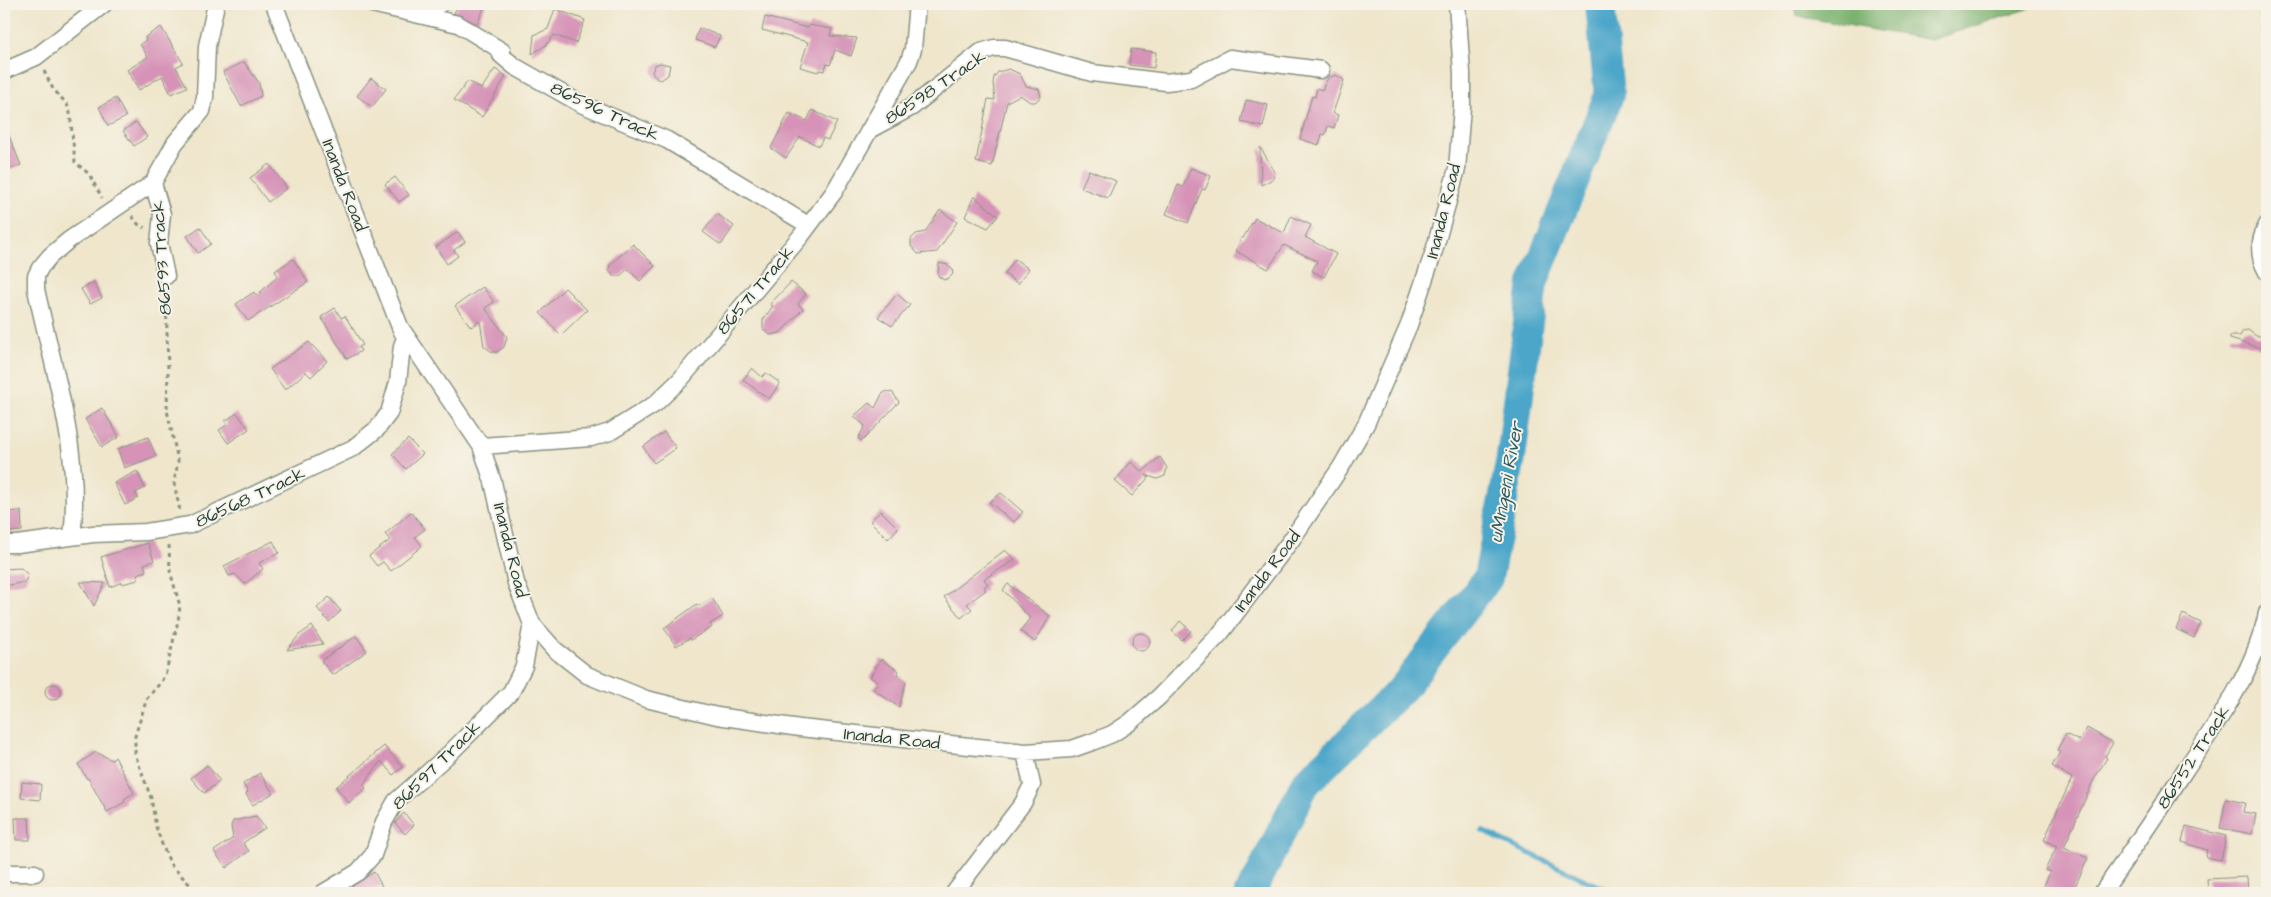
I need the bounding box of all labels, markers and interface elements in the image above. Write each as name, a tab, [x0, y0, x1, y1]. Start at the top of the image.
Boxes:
street label: 86598 Track	[880, 44, 991, 131]
street label: 86596 Track	[546, 75, 663, 148]
street label: Inanda Road	[316, 136, 374, 235]
street label: Inanda Road	[1420, 161, 1467, 261]
street label: 86593 Track	[145, 200, 178, 316]
street label: 86571 Track	[711, 241, 800, 340]
water label: uMngeni River	[1483, 417, 1531, 545]
street label: 86568 Track	[191, 461, 309, 534]
street label: Inanda Road	[487, 500, 534, 600]
street label: Inanda Road	[1228, 525, 1307, 617]
street label: 86552 Track	[2151, 701, 2236, 814]
street label: 86597 Track	[386, 715, 487, 816]
street label: Inanda Road	[842, 721, 941, 756]

